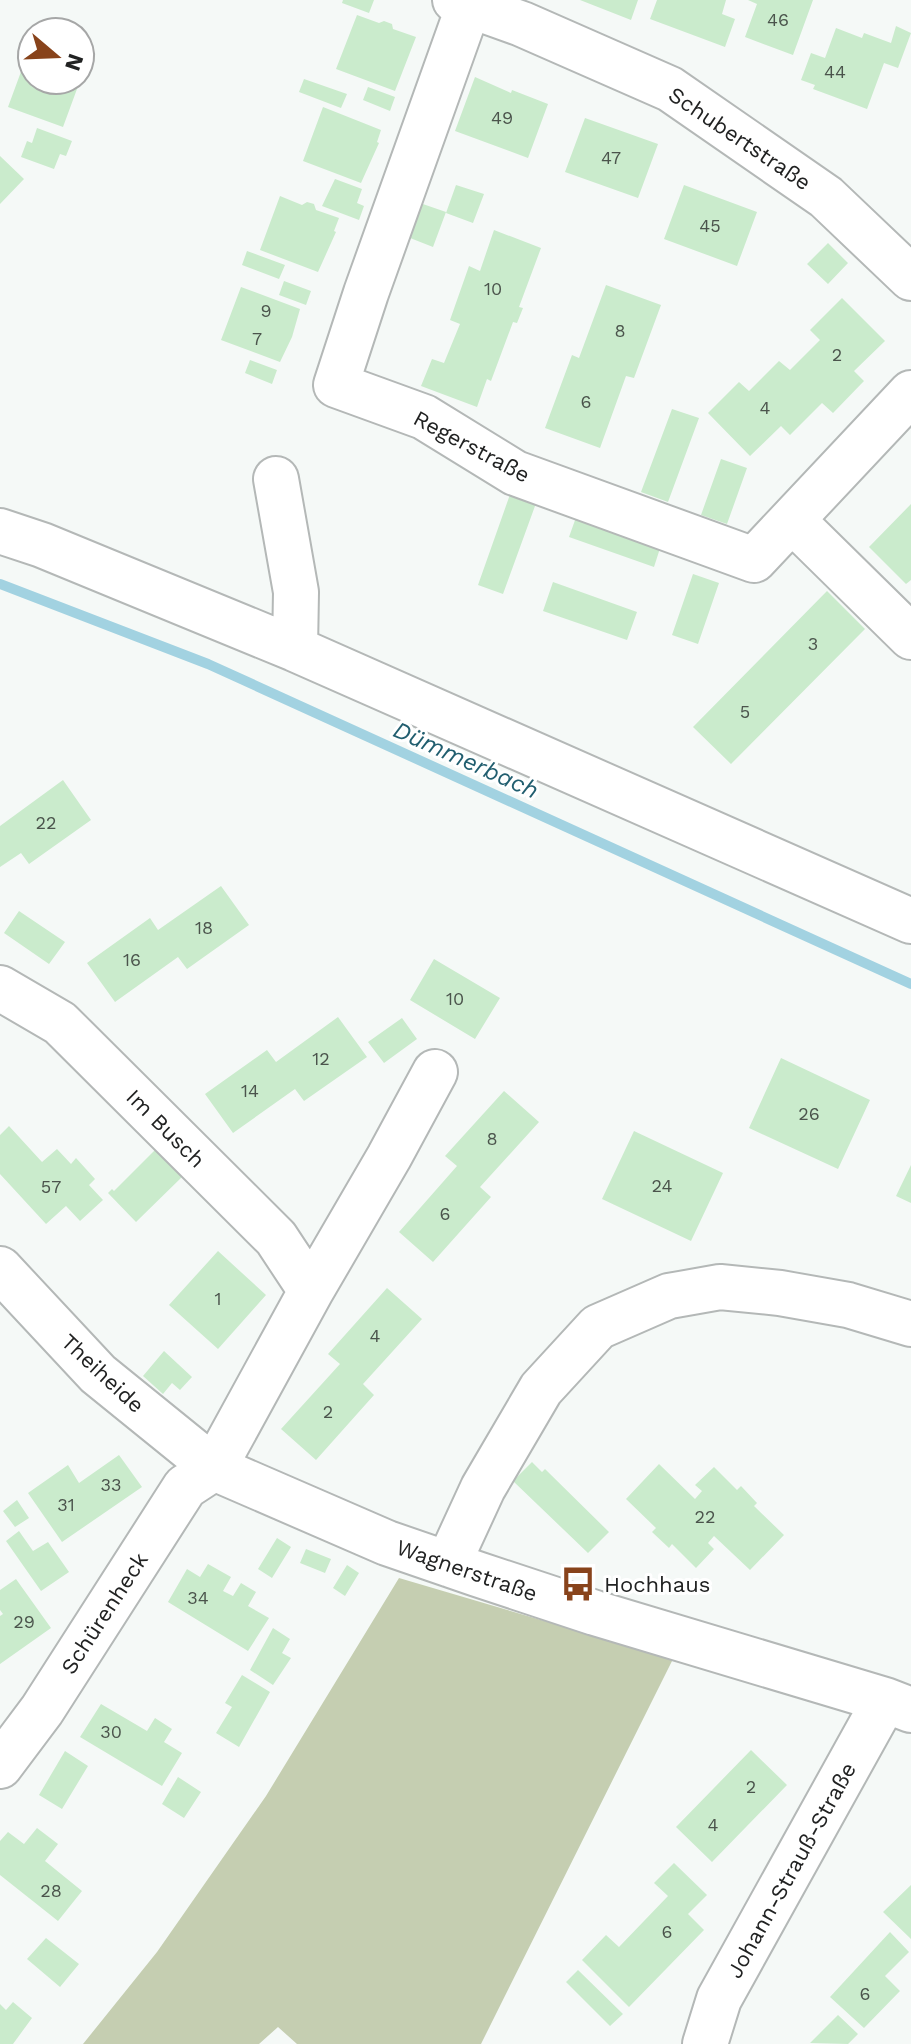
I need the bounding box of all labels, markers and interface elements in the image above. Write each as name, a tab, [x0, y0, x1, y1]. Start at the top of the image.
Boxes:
house number: 46	[767, 9, 789, 30]
north arrow	[16, 16, 96, 96]
text: N	[60, 51, 89, 74]
house number: 44	[824, 61, 846, 82]
street label: Schubertstraße	[664, 82, 815, 195]
house number: 49	[491, 107, 513, 128]
house number: 47	[601, 147, 621, 168]
house number: 45	[699, 215, 721, 236]
house number: 10	[484, 278, 502, 299]
house number: 9	[260, 300, 272, 321]
house number: 8	[614, 320, 626, 341]
house number: 7	[252, 328, 262, 349]
house number: 2	[832, 344, 842, 365]
house number: 6	[581, 391, 591, 412]
house number: 4	[760, 397, 771, 418]
street label: Regerstraße	[409, 405, 534, 488]
house number: 3	[808, 633, 818, 654]
house number: 5	[740, 701, 750, 722]
water label: Dümmerbach	[389, 715, 543, 805]
house number: 22	[36, 812, 57, 833]
house number: 18	[195, 917, 213, 938]
house number: 16	[123, 949, 141, 970]
house number: 10	[446, 988, 464, 1009]
house number: 12	[312, 1048, 330, 1069]
house number: 14	[241, 1080, 259, 1101]
street label: Im Busch	[121, 1084, 210, 1173]
house number: 26	[798, 1103, 820, 1124]
house number: 8	[486, 1128, 498, 1149]
house number: 24	[652, 1175, 672, 1196]
house number: 57	[41, 1176, 61, 1197]
house number: 6	[440, 1203, 450, 1224]
house number: 1	[214, 1288, 222, 1309]
house number: 4	[370, 1325, 381, 1346]
street label: Theiheide	[56, 1329, 149, 1418]
house number: 2	[323, 1401, 333, 1422]
house number: 33	[101, 1474, 122, 1495]
house number: 31	[57, 1494, 75, 1515]
house number: 22	[695, 1506, 716, 1527]
street label: Wagnerstraße	[393, 1535, 541, 1606]
street label: Schürenheck	[56, 1548, 153, 1679]
bus stop icon: Hochhaus	[559, 1565, 597, 1603]
place label: Hochhaus	[604, 1572, 710, 1597]
house number: 34	[187, 1587, 209, 1608]
house number: 29	[13, 1611, 35, 1632]
house number: 30	[100, 1721, 122, 1742]
street label: Johann-Strauß-Straße	[722, 1758, 861, 1982]
house number: 2	[746, 1776, 756, 1797]
house number: 4	[708, 1814, 719, 1835]
house number: 28	[40, 1880, 62, 1901]
house number: 6	[662, 1921, 672, 1942]
house number: 6	[860, 1983, 870, 2004]

